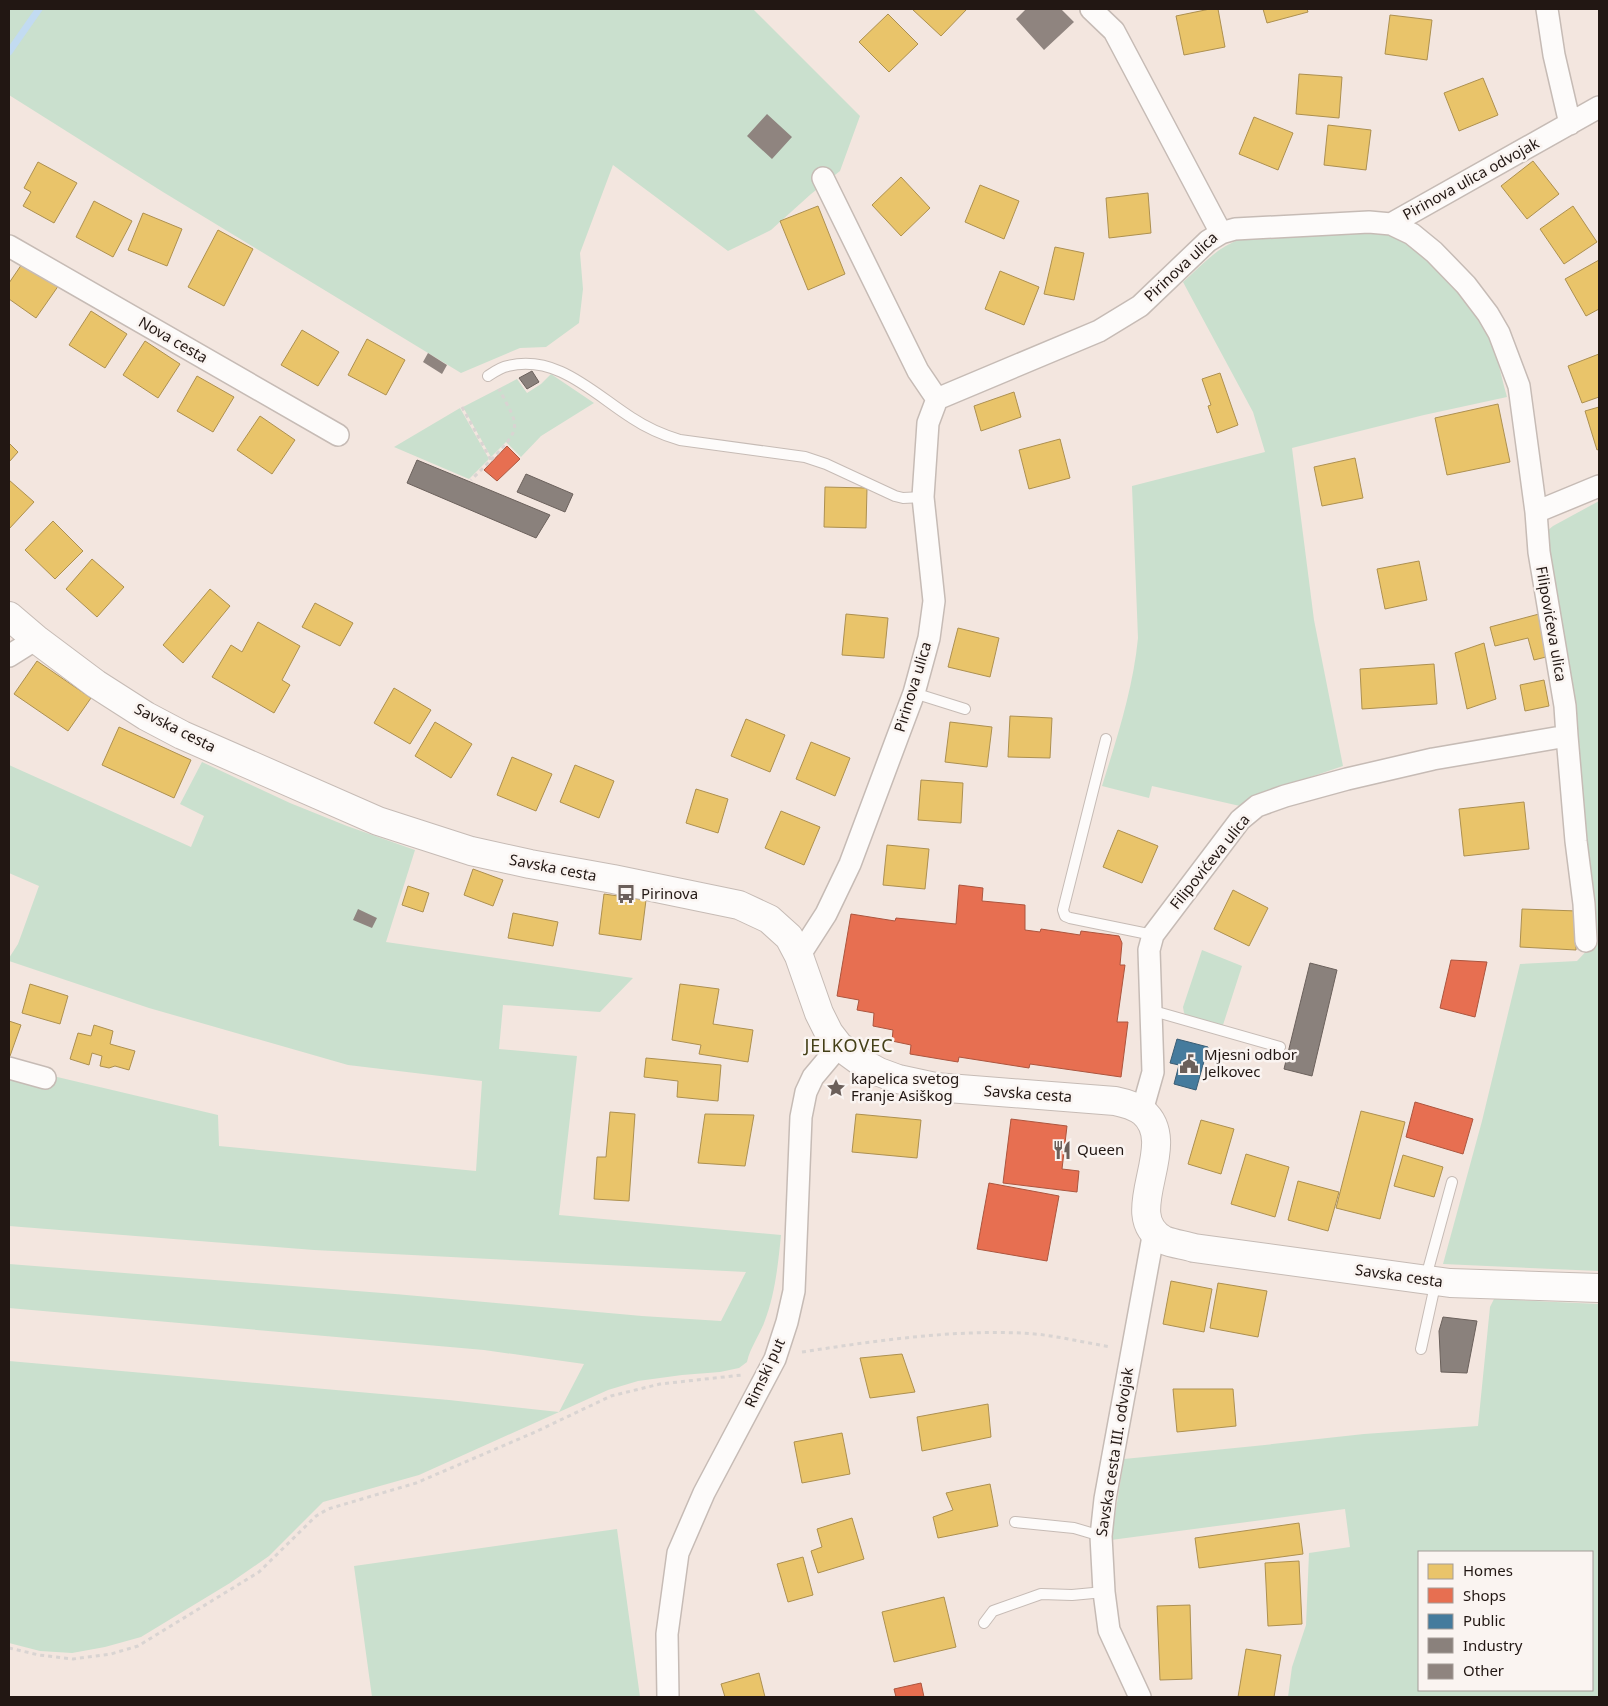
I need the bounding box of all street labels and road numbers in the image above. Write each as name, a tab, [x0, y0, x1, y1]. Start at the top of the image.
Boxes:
street label: Pirinova ulica odvojak	[1399, 132, 1542, 224]
street label: Pirinova ulica	[1139, 227, 1221, 306]
street label: Nova cesta	[135, 311, 212, 367]
street label: Filipovićeva ulica	[1532, 565, 1572, 683]
street label: Pirinova ulica	[889, 639, 935, 734]
street label: Savska cesta	[132, 698, 219, 756]
street label: Filipovićeva ulica	[1165, 810, 1254, 913]
street label: Savska cesta	[508, 849, 599, 885]
street label: Savska cesta	[983, 1080, 1073, 1106]
street label: Savska cesta	[1354, 1259, 1444, 1291]
street label: Rimski put	[739, 1334, 789, 1410]
street label: Savska cesta III. odvojak	[1091, 1366, 1137, 1538]

